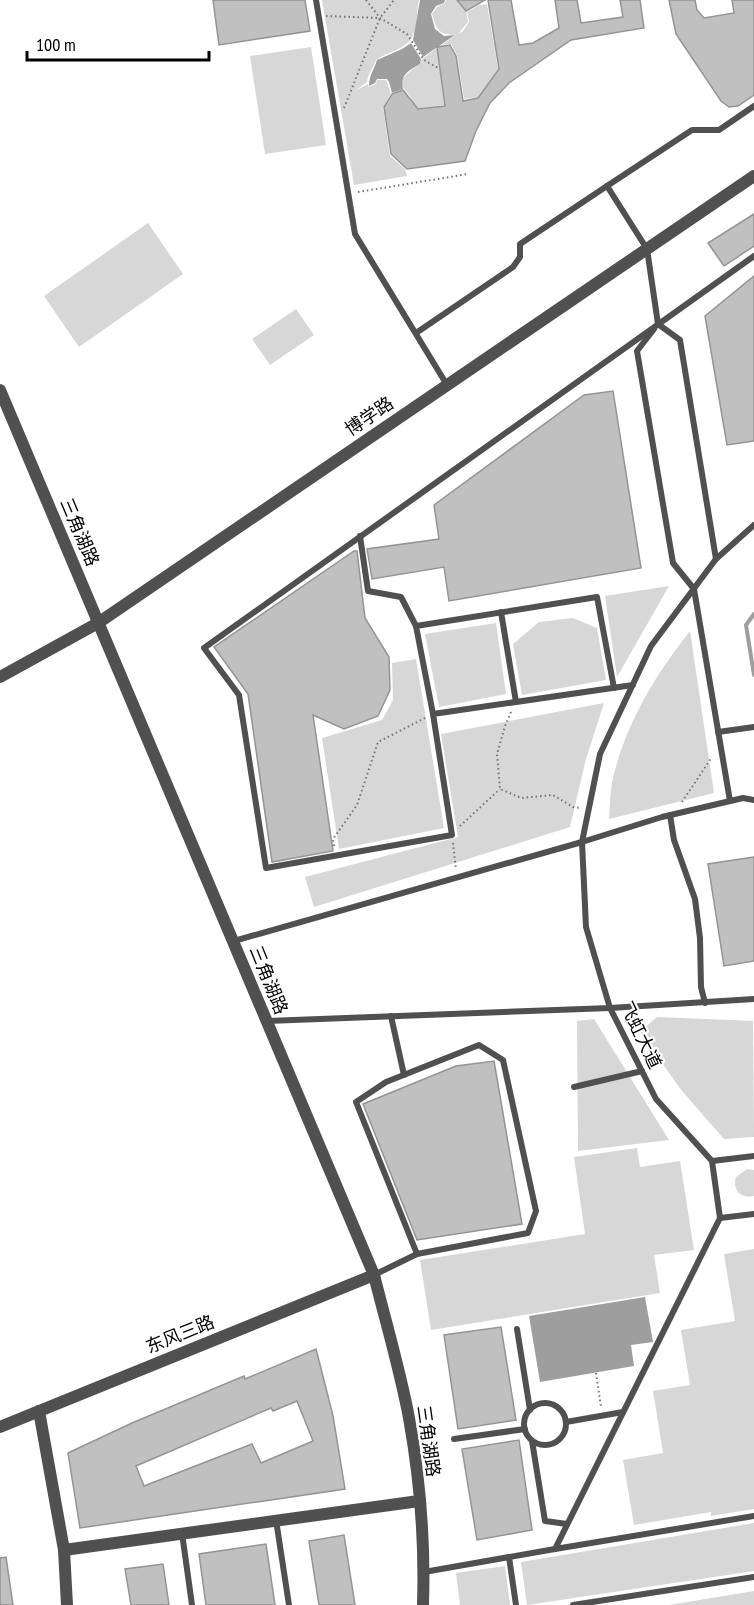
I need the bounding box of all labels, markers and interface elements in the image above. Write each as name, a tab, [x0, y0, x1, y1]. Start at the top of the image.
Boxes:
scale bar	[27, 24, 208, 62]
text: 100 m	[36, 33, 76, 56]
street label: 博学路	[340, 391, 398, 441]
street label: 三角湖路	[55, 494, 105, 570]
street label: 三角湖路	[245, 942, 293, 1018]
street label: 飞虹大道	[615, 998, 667, 1072]
street label: 东风三路	[142, 1310, 218, 1358]
street label: 三角湖路	[413, 1404, 445, 1478]

